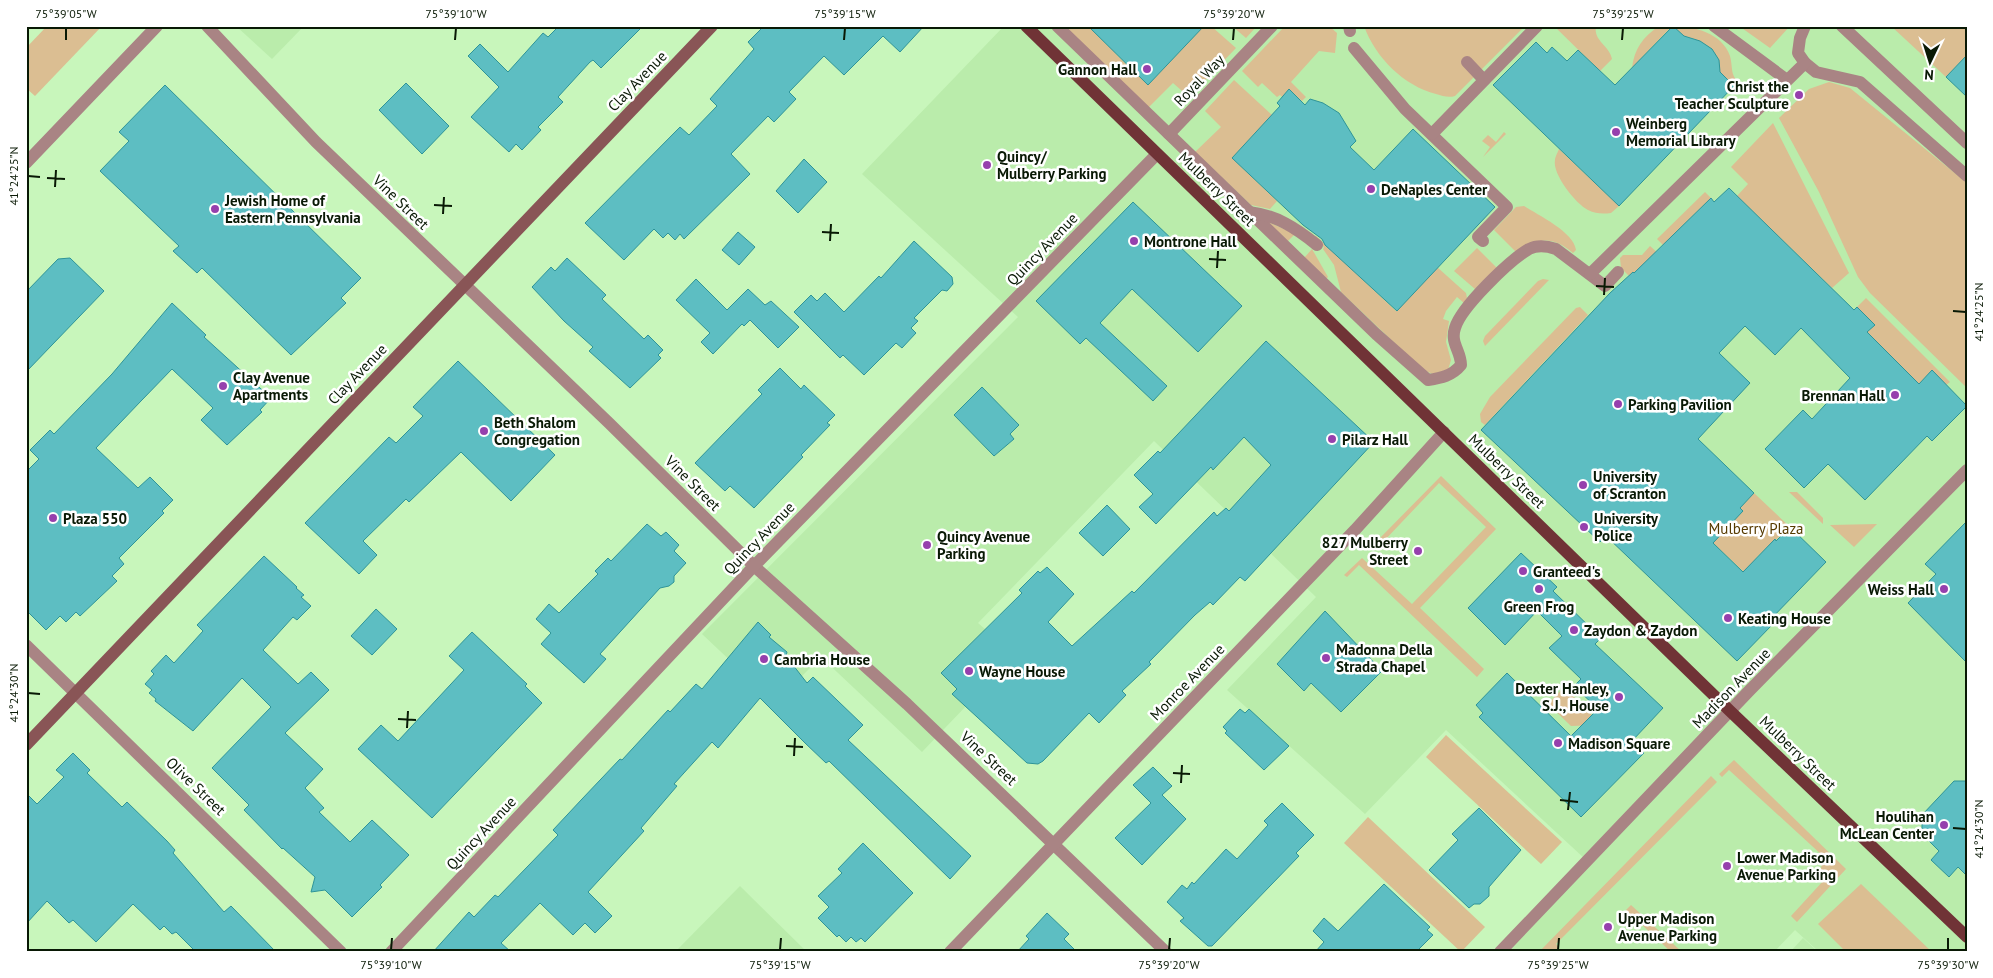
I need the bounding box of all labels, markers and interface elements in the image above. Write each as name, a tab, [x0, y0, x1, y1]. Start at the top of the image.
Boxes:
text: 75°39'05"W	[35, 6, 97, 21]
text: 75°39'10"W	[425, 6, 487, 21]
text: 75°39'15"W	[814, 6, 876, 21]
text: 75°39'20"W	[1203, 6, 1265, 21]
text: 75°39'25"W	[1592, 6, 1654, 21]
north arrow	[1906, 38, 1956, 88]
street label: Clay Avenue	[603, 47, 671, 115]
street label: Royal Way	[1170, 50, 1228, 110]
place label: Gannon Hall	[1058, 60, 1138, 79]
marker: Gannon Hall	[1141, 63, 1153, 75]
text: N	[1924, 66, 1934, 84]
place label: Christ the Teacher Sculpture	[1675, 77, 1789, 113]
marker: Christ the Teacher Sculpture	[1793, 89, 1805, 101]
place label: Weinberg Memorial Library	[1626, 114, 1736, 150]
marker: Weinberg Memorial Library	[1610, 126, 1622, 138]
text: 41°24'25"N	[6, 146, 21, 206]
place label: Quincy/ Mulberry Parking	[997, 147, 1107, 183]
street label: Mulberry Street	[1175, 148, 1259, 230]
marker: Quincy/ Mulberry Parking	[981, 159, 993, 171]
street label: Vine Street	[368, 170, 433, 233]
place label: DeNaples Center	[1381, 180, 1488, 199]
marker: DeNaples Center	[1365, 183, 1377, 195]
place label: Jewish Home of Eastern Pennsylvania	[224, 191, 361, 227]
marker: Jewish Home of Eastern Pennsylvania	[209, 203, 221, 215]
street label: Quincy Avenue	[1003, 209, 1081, 289]
place label: Montrone Hall	[1144, 232, 1237, 251]
marker: Montrone Hall	[1128, 235, 1140, 247]
text: 41°24'25"N	[1971, 282, 1986, 342]
street label: Clay Avenue	[323, 340, 391, 408]
place label: Clay Avenue Apartments	[233, 368, 310, 404]
marker: Clay Avenue Apartments	[217, 380, 229, 392]
place label: Brennan Hall	[1801, 386, 1886, 405]
marker: Brennan Hall	[1889, 389, 1901, 401]
place label: Parking Pavilion	[1628, 395, 1732, 414]
marker: Parking Pavilion	[1612, 398, 1624, 410]
place label: Beth Shalom Congregation	[494, 413, 580, 449]
marker: Beth Shalom Congregation	[478, 425, 490, 437]
place label: Pilarz Hall	[1342, 430, 1409, 449]
street label: Mulberry Street	[1465, 430, 1549, 512]
marker: Pilarz Hall	[1326, 433, 1338, 445]
street label: Vine Street	[661, 451, 725, 515]
place label: University of Scranton	[1593, 467, 1666, 503]
marker: University of Scranton	[1577, 479, 1589, 491]
street label: Quincy Avenue	[720, 498, 798, 578]
place label: Plaza 550	[63, 509, 127, 528]
place label: University Police	[1594, 509, 1659, 545]
marker: Plaza 550	[47, 512, 59, 524]
park label: Mulberry Plaza	[1708, 519, 1804, 538]
marker: University Police	[1578, 521, 1590, 533]
place label: Quincy Avenue Parking	[937, 527, 1031, 563]
place label: 827 Mulberry Street	[1322, 533, 1409, 569]
marker: Quincy Avenue Parking	[921, 539, 933, 551]
marker: 827 Mulberry Street	[1412, 545, 1424, 557]
place label: Granteed's	[1533, 562, 1600, 581]
marker: Granteed's	[1517, 565, 1529, 577]
place label: Weiss Hall	[1868, 580, 1935, 599]
marker: Green Frog	[1533, 583, 1545, 595]
marker: Weiss Hall	[1938, 583, 1950, 595]
place label: Green Frog	[1504, 597, 1574, 616]
place label: Keating House	[1738, 609, 1831, 628]
marker: Keating House	[1722, 612, 1734, 624]
place label: Zaydon & Zaydon	[1584, 621, 1697, 640]
marker: Zaydon & Zaydon	[1568, 624, 1580, 636]
street label: Monroe Avenue	[1146, 640, 1228, 724]
place label: Madonna Della Strada Chapel	[1336, 640, 1433, 676]
street label: Madison Avenue	[1688, 644, 1774, 732]
place label: Cambria House	[774, 650, 871, 669]
marker: Madonna Della Strada Chapel	[1320, 652, 1332, 664]
marker: Cambria House	[758, 653, 770, 665]
place label: Wayne House	[979, 662, 1066, 681]
text: 41°24'30"N	[6, 663, 21, 723]
marker: Wayne House	[963, 665, 975, 677]
place label: Dexter Hanley, S.J., House	[1515, 679, 1609, 715]
marker: Dexter Hanley, S.J., House	[1613, 691, 1625, 703]
street label: Mulberry Street	[1756, 712, 1840, 794]
street label: Vine Street	[956, 726, 1021, 789]
place label: Madison Square	[1568, 734, 1671, 753]
marker: Madison Square	[1552, 737, 1564, 749]
street label: Olive Street	[162, 753, 230, 819]
street label: Quincy Avenue	[442, 792, 520, 874]
text: 41°24'30"N	[1971, 799, 1986, 859]
place label: Houlihan McLean Center	[1840, 807, 1935, 843]
marker: Houlihan McLean Center	[1938, 819, 1950, 831]
place label: Lower Madison Avenue Parking	[1737, 848, 1836, 884]
marker: Lower Madison Avenue Parking	[1721, 860, 1733, 872]
place label: Upper Madison Avenue Parking	[1618, 909, 1717, 945]
marker: Upper Madison Avenue Parking	[1602, 921, 1614, 933]
text: 75°39'10"W	[360, 957, 422, 972]
text: 75°39'15"W	[749, 957, 811, 972]
text: 75°39'20"W	[1138, 957, 1200, 972]
text: 75°39'25"W	[1527, 957, 1589, 972]
text: 75°39'30"W	[1917, 957, 1979, 972]

